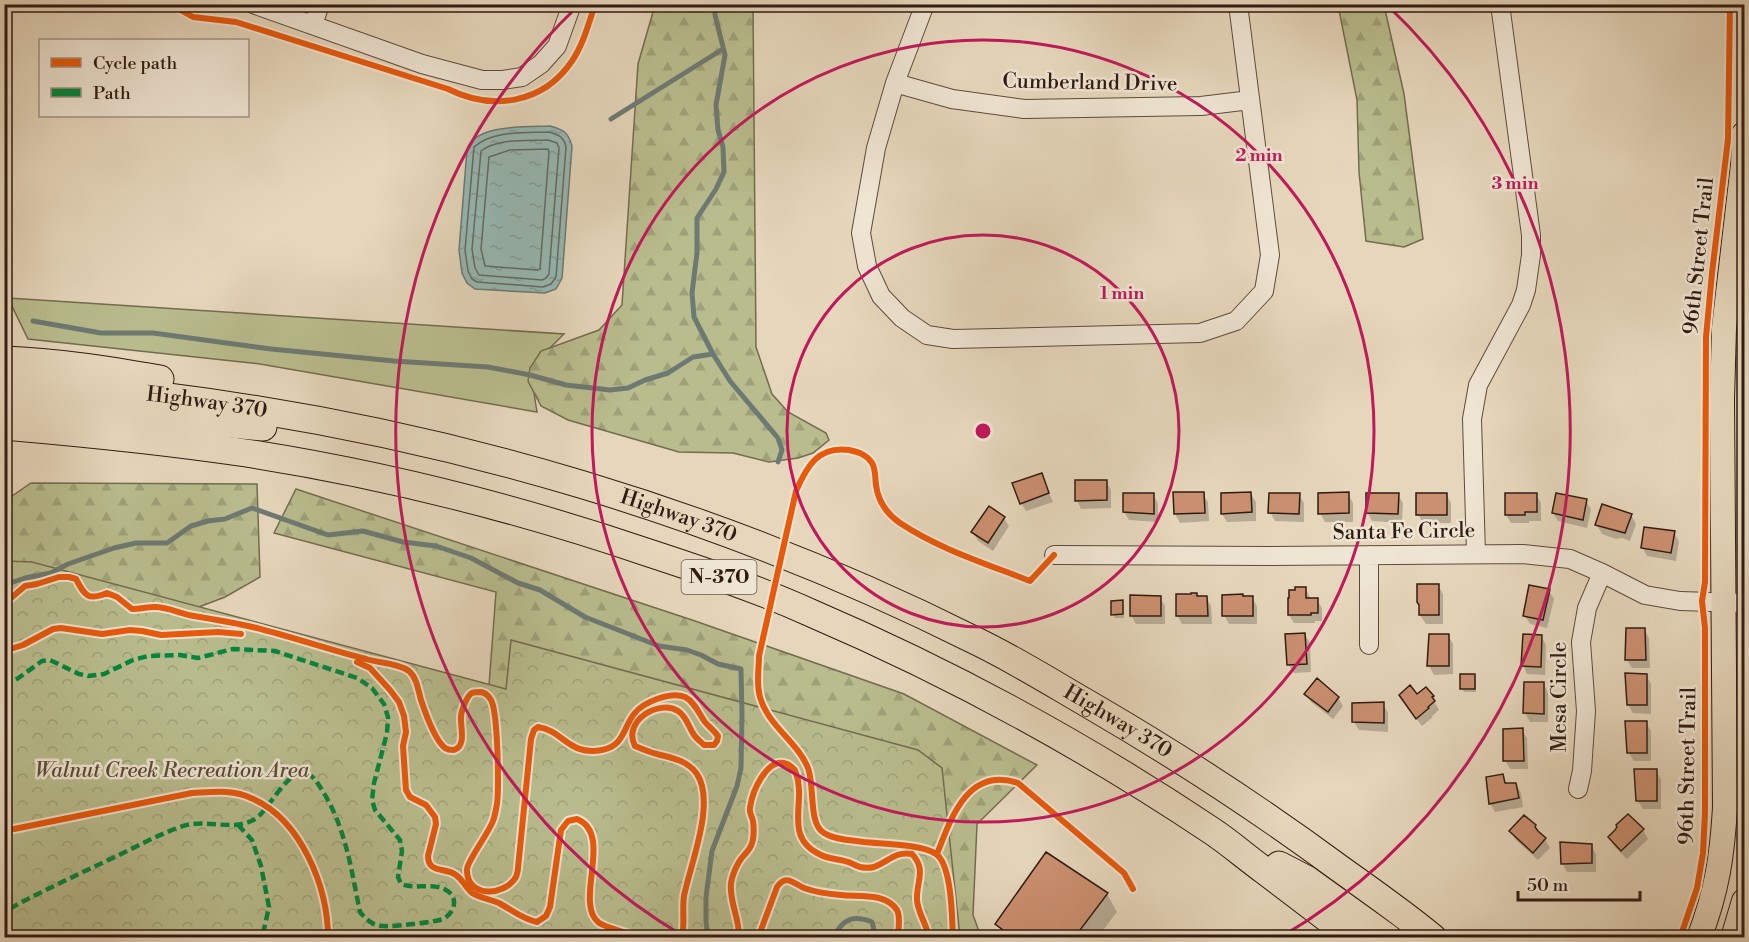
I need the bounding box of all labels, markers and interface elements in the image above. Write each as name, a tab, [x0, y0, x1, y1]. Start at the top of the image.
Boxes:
legend	[39, 39, 249, 117]
text: Cycle path	[93, 52, 177, 75]
street label: Cumberland Drive	[1002, 68, 1178, 98]
text: Path	[93, 82, 131, 105]
text: 2 min	[1235, 144, 1283, 167]
text: 3 min	[1492, 172, 1538, 195]
street label: 96th Street Trail	[1678, 176, 1720, 336]
text: 1 min	[1100, 282, 1144, 305]
street label: Highway 370	[145, 382, 269, 424]
centre of rings	[973, 421, 993, 441]
street label: Highway 370	[617, 484, 740, 549]
street label: Santa Fe Circle	[1332, 518, 1476, 546]
road number: N-370	[682, 560, 756, 594]
street label: Mesa Circle	[1547, 642, 1573, 752]
street label: Highway 370	[1059, 679, 1177, 764]
street label: 96th Street Trail	[1674, 687, 1702, 845]
park label: Walnut Creek Recreation Area	[35, 758, 309, 784]
scale bar	[1518, 864, 1640, 902]
text: 50 m	[1527, 874, 1569, 897]

